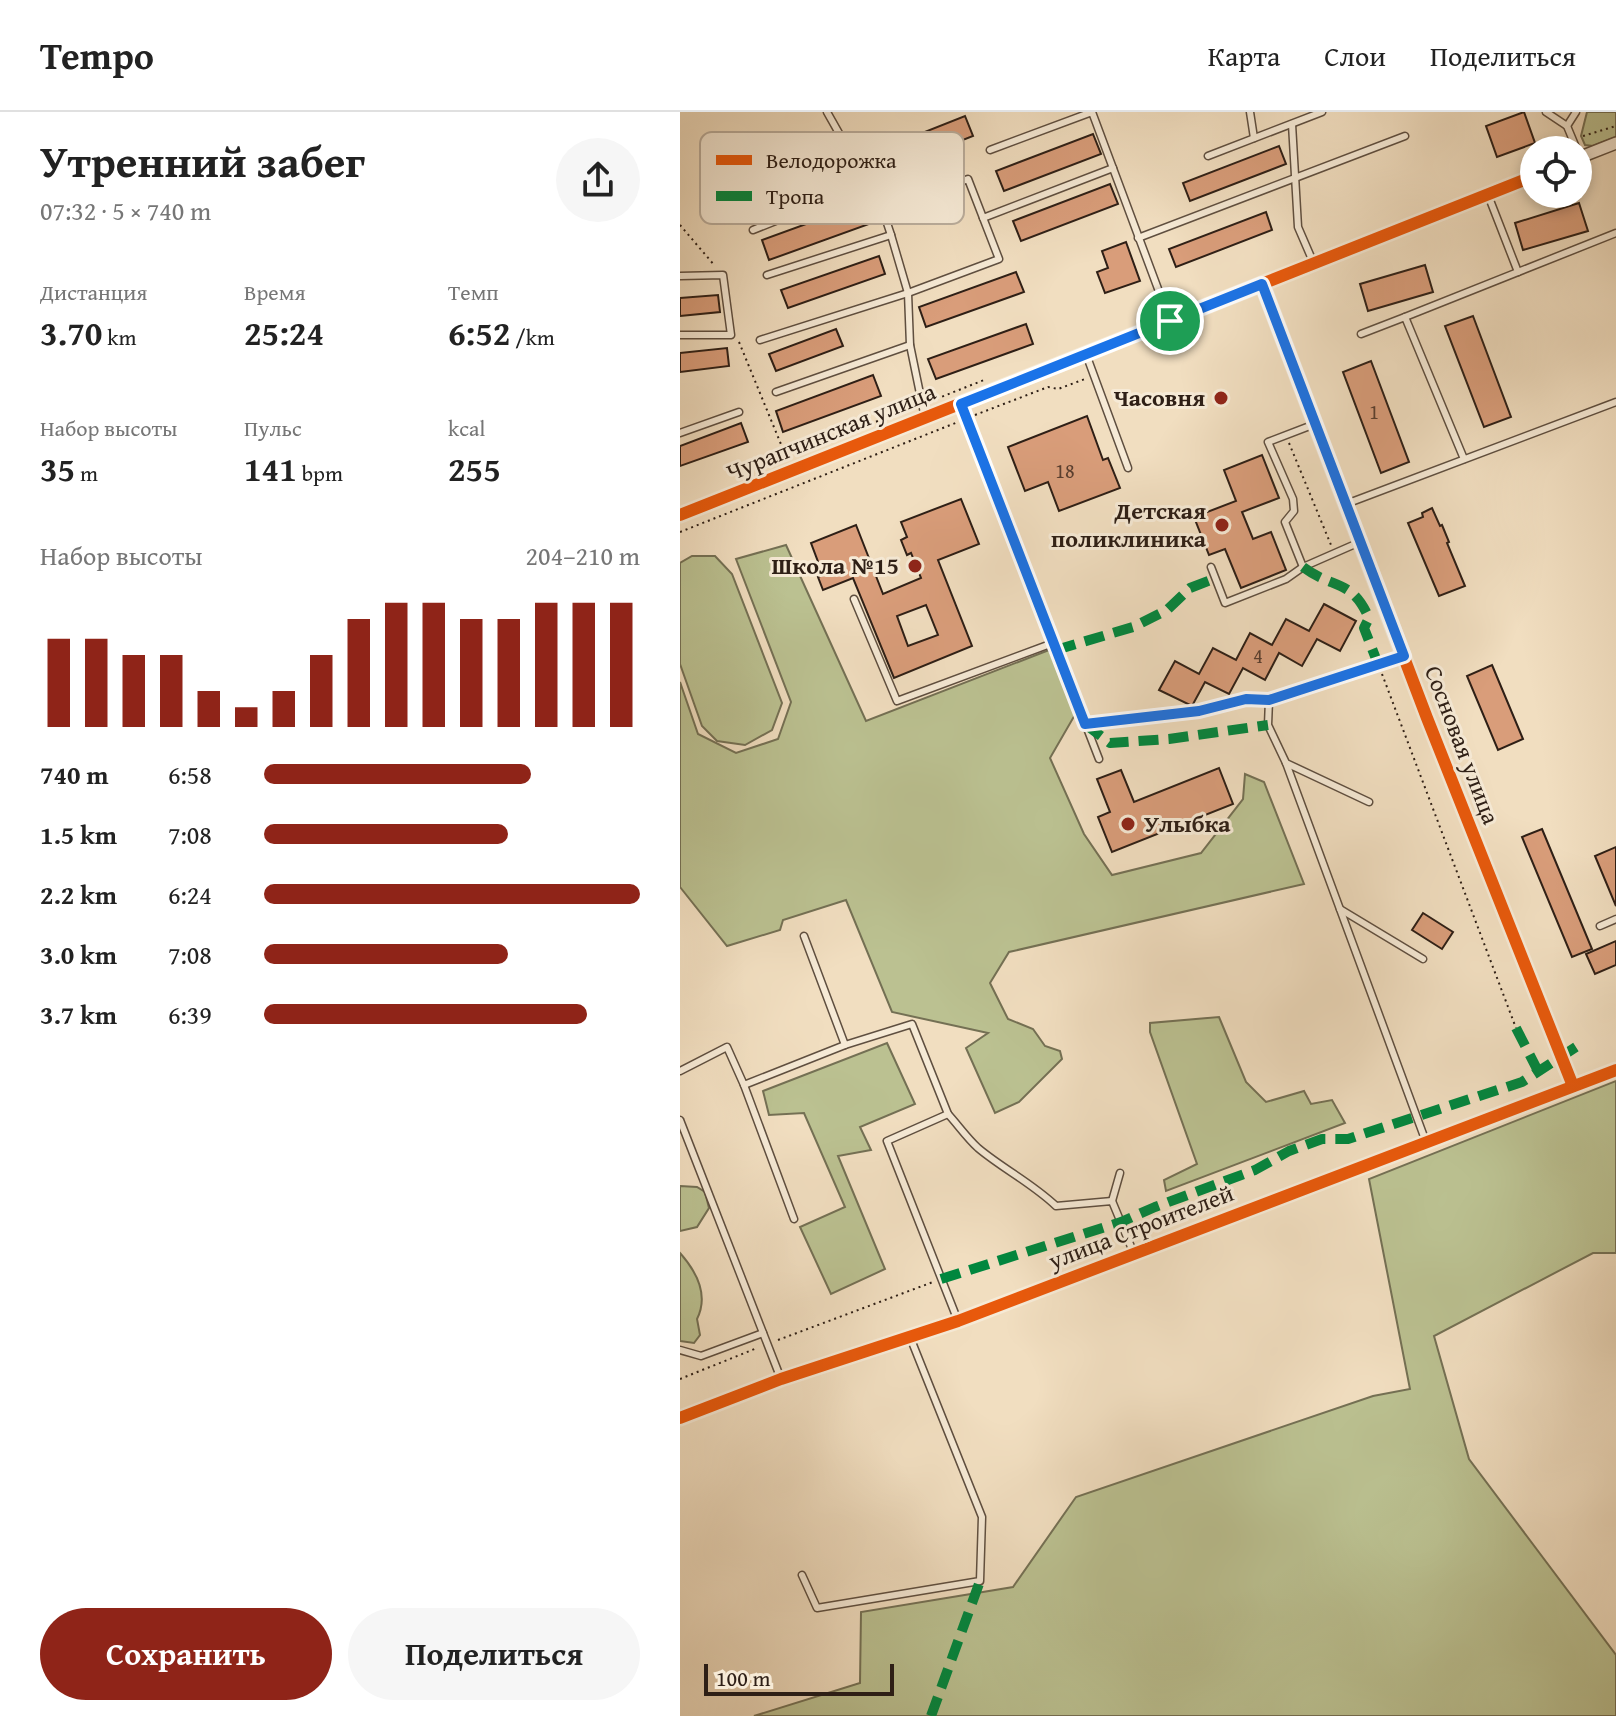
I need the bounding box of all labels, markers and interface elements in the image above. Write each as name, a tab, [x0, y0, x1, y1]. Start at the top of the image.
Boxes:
text: Tempo	[40, 27, 154, 83]
text: Карта	[1208, 35, 1280, 76]
text: Слои	[1324, 35, 1386, 76]
text: Поделиться	[1430, 35, 1576, 76]
text: Утренний забег	[40, 129, 365, 193]
legend	[700, 132, 964, 224]
map controls	[1520, 136, 1592, 208]
button: locate	[1520, 136, 1592, 208]
button: share	[556, 138, 640, 222]
text: Велодорожка	[766, 144, 897, 176]
text: Тропа	[766, 180, 825, 212]
text: 07:32 · 5 × 740 m	[40, 191, 211, 230]
text: Дистанция	[40, 276, 148, 308]
text: Время	[244, 276, 306, 308]
text: Темп	[448, 276, 499, 308]
pin	[1136, 287, 1204, 355]
icon: arrive	[1148, 299, 1192, 343]
text: 3.70	[40, 308, 102, 357]
text: 25:24	[244, 308, 324, 357]
text: 6:52	[448, 308, 510, 357]
text: km	[102, 321, 136, 353]
text: /km	[510, 321, 555, 353]
street label: Чурапчинская улица	[721, 373, 941, 489]
place label: Часовня	[1113, 380, 1205, 415]
marker: Часовня	[1212, 389, 1230, 407]
house number: 1	[1369, 397, 1379, 426]
text: Набор высоты	[40, 412, 177, 444]
text: Пульс	[244, 412, 302, 444]
text: kcal	[448, 412, 486, 444]
text: 35	[40, 444, 75, 493]
text: 141	[244, 444, 297, 493]
text: 255	[448, 444, 501, 493]
house number: 18	[1055, 456, 1075, 485]
text: m	[75, 457, 98, 489]
text: bpm	[297, 457, 343, 489]
place label: Детская поликлиника	[1051, 493, 1207, 556]
marker: Детская поликлиника	[1213, 516, 1231, 534]
text: Набор высоты	[40, 536, 202, 575]
text: 204–210 m	[526, 536, 640, 575]
place label: Школа №15	[772, 548, 899, 583]
marker: Школа №15	[906, 557, 924, 575]
house number: 4	[1253, 641, 1263, 670]
street label: Сосновая улица	[1416, 660, 1509, 830]
text: 740 m	[40, 755, 108, 794]
text: 6:58	[168, 755, 212, 794]
place label: Улыбка	[1144, 806, 1231, 841]
text: 1.5 km	[40, 815, 117, 854]
text: 7:08	[168, 815, 212, 854]
marker: Улыбка	[1119, 815, 1137, 833]
text: 2.2 km	[40, 875, 117, 914]
text: 6:24	[168, 875, 212, 914]
text: 3.0 km	[40, 935, 117, 974]
text: 7:08	[168, 935, 212, 974]
text: 3.7 km	[40, 995, 117, 1034]
text: 6:39	[168, 995, 212, 1034]
street label: улица Строителей	[1042, 1175, 1238, 1278]
button: Сохранить	[40, 1608, 332, 1700]
button: Поделиться	[348, 1608, 640, 1700]
scale bar	[704, 1660, 894, 1696]
text: 100 m	[716, 1662, 771, 1694]

